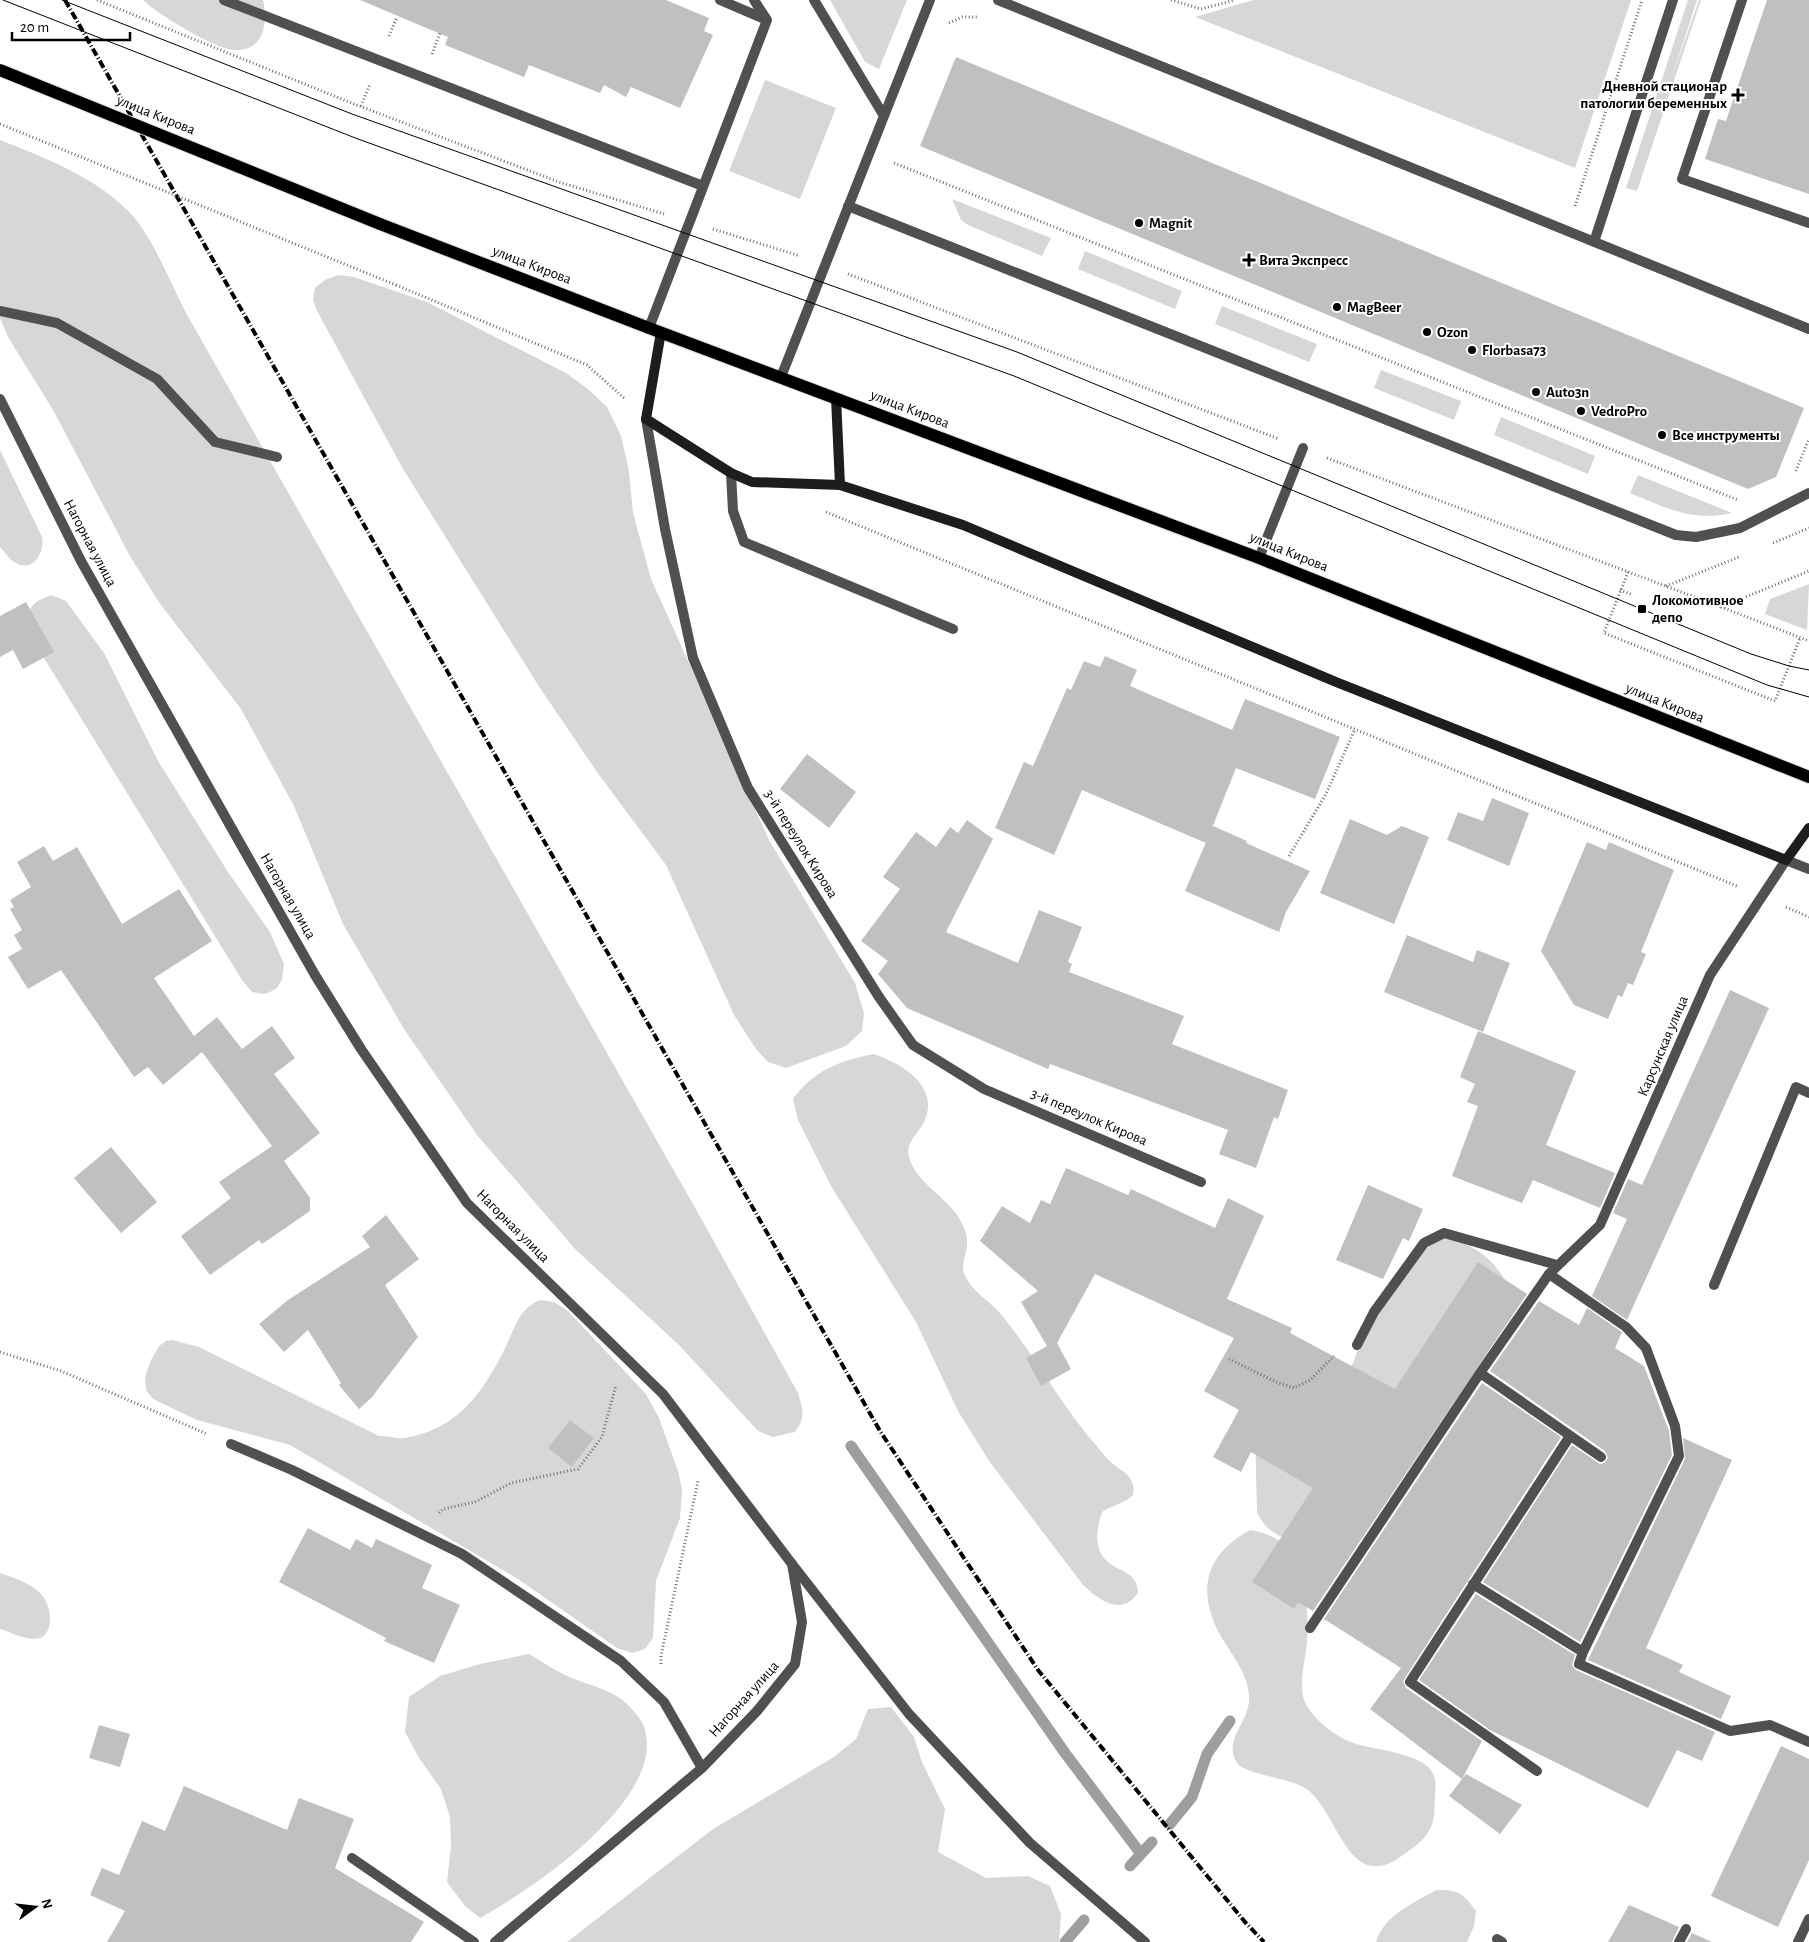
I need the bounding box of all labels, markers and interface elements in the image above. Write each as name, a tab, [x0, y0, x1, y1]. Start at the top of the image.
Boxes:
scale bar	[12, 10, 130, 42]
text: 20 m	[20, 20, 49, 35]
place label: Дневной стационар патологии беременных	[1580, 79, 1727, 111]
marker: Дневной стационар патологии беременных	[1731, 88, 1745, 102]
street label: улица Кирова	[114, 92, 198, 138]
place label: Magnit	[1149, 216, 1192, 231]
marker: Magnit	[1133, 217, 1145, 229]
street label: улица Кирова	[490, 243, 574, 287]
place label: Вита Экспресс	[1259, 253, 1348, 268]
marker: Вита Экспресс	[1243, 254, 1255, 266]
place label: MagBeer	[1347, 300, 1402, 315]
marker: MagBeer	[1331, 301, 1343, 313]
place label: Ozon	[1437, 325, 1468, 340]
marker: Ozon	[1421, 326, 1433, 338]
place label: Florbasa73	[1482, 343, 1546, 358]
marker: Florbasa73	[1466, 344, 1478, 356]
place label: Auto3n	[1546, 385, 1589, 400]
marker: Auto3n	[1530, 386, 1542, 398]
street label: улица Кирова	[868, 387, 952, 431]
place label: VedroPro	[1591, 404, 1647, 419]
marker: VedroPro	[1575, 405, 1587, 417]
place label: Все инструменты	[1672, 428, 1780, 443]
marker: Все инструменты	[1656, 429, 1668, 441]
street label: Нагорная улица	[61, 497, 119, 589]
street label: улица Кирова	[1247, 529, 1331, 575]
place label: Локомотивное депо	[1652, 593, 1744, 625]
marker: Локомотивное депо	[1636, 603, 1648, 615]
street label: улица Кирова	[1623, 680, 1707, 726]
street label: 3-й переулок Кирова	[762, 787, 841, 901]
street label: Нагорная улица	[257, 850, 319, 942]
street label: Карсунская улица	[1635, 993, 1691, 1099]
street label: 3-й переулок Кирова	[1029, 1086, 1150, 1148]
street label: Нагорная улица	[474, 1187, 553, 1266]
street label: Нагорная улица	[706, 1658, 782, 1740]
north arrow	[10, 1882, 60, 1932]
text: N	[39, 1897, 55, 1910]

